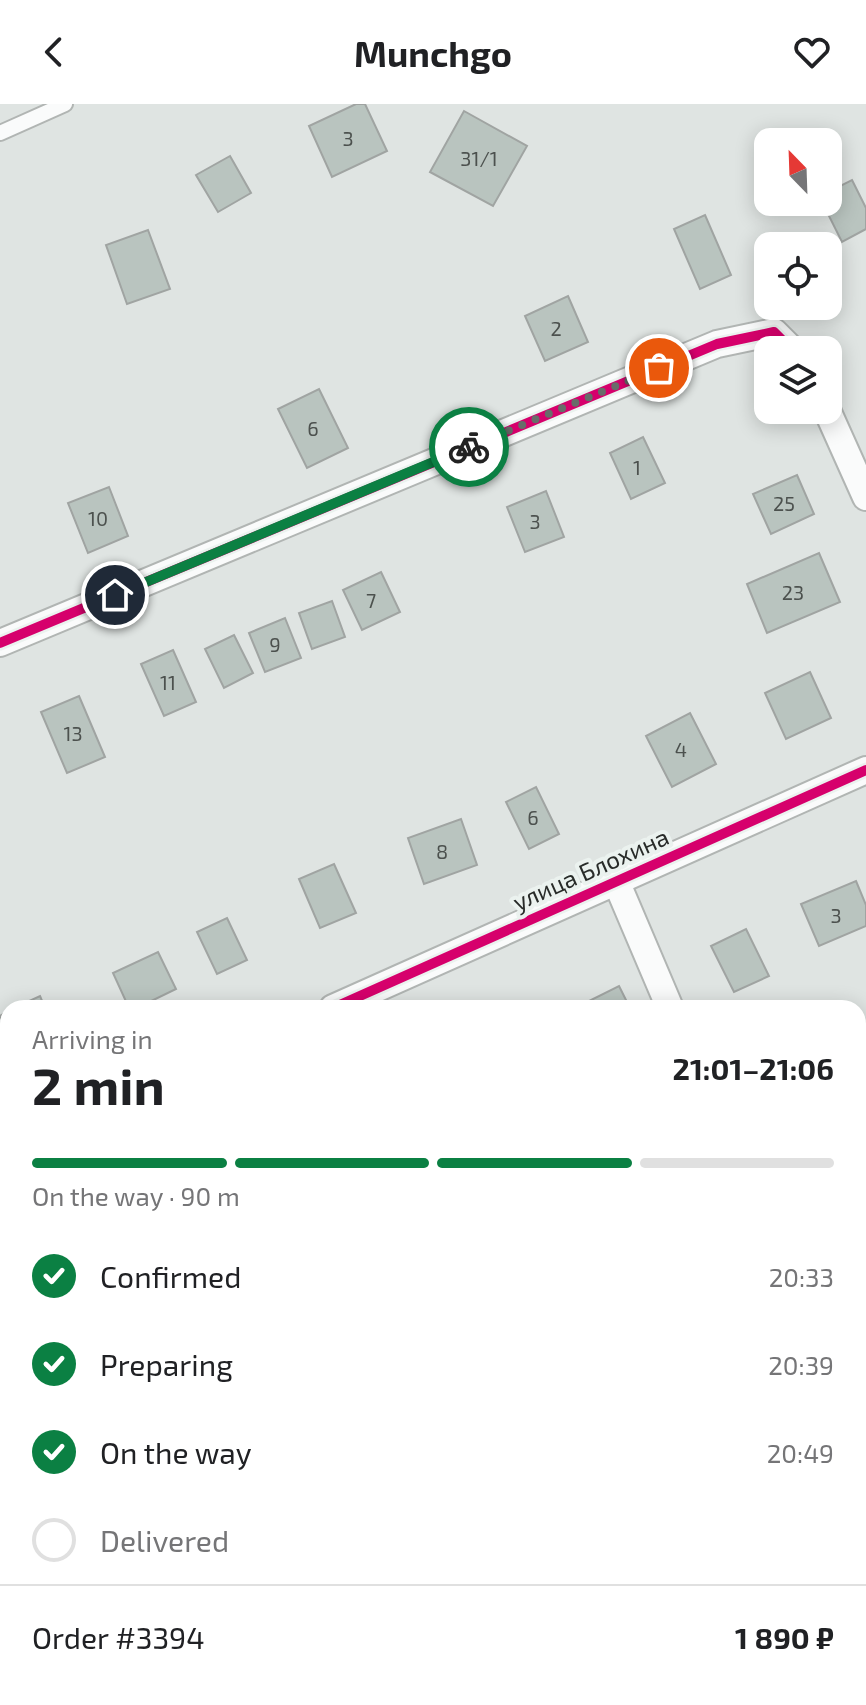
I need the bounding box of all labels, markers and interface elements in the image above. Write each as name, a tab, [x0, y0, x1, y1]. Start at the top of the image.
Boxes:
icon: back	[32, 30, 76, 74]
icon: heart	[790, 30, 834, 74]
text: Munchgo	[354, 31, 512, 74]
house number: 3	[342, 126, 354, 150]
north arrow	[754, 128, 842, 216]
map controls	[754, 128, 842, 424]
house number: 31/1	[460, 146, 498, 170]
button: locate	[754, 232, 842, 320]
house number: 2	[550, 316, 562, 340]
pin	[625, 334, 693, 402]
button: layers	[754, 336, 842, 424]
icon: bag	[637, 346, 681, 390]
courier	[429, 407, 509, 487]
house number: 6	[307, 416, 319, 440]
icon: bike	[447, 425, 491, 469]
house number: 1	[633, 455, 641, 479]
house number: 25	[773, 491, 795, 515]
house number: 10	[88, 506, 108, 530]
house number: 3	[529, 509, 541, 533]
pin	[81, 561, 149, 629]
icon: home	[93, 573, 137, 617]
house number: 23	[782, 580, 804, 604]
house number: 7	[366, 588, 376, 612]
house number: 9	[269, 632, 281, 656]
house number: 11	[160, 670, 176, 694]
house number: 13	[63, 721, 83, 745]
house number: 4	[675, 737, 687, 761]
house number: 6	[527, 805, 539, 829]
street label: улица Блохина	[508, 821, 673, 917]
house number: 8	[436, 839, 448, 863]
house number: 3	[830, 903, 842, 927]
text: Arriving in	[32, 1023, 153, 1054]
text: 21:01–21:06	[672, 1050, 834, 1086]
text: 2 min	[32, 1053, 165, 1115]
text: On the way · 90 m	[32, 1180, 240, 1211]
icon: check	[32, 1254, 76, 1298]
text: Confirmed	[100, 1258, 241, 1294]
text: 20:33	[769, 1261, 834, 1292]
icon: check	[32, 1342, 76, 1386]
text: Preparing	[100, 1346, 233, 1382]
text: 20:39	[768, 1349, 834, 1380]
icon: check	[32, 1430, 76, 1474]
text: On the way	[100, 1434, 252, 1470]
text: 20:49	[767, 1437, 834, 1468]
text: Delivered	[100, 1522, 229, 1558]
text: Order #3394	[32, 1619, 205, 1655]
text: 1 890 ₽	[735, 1619, 834, 1655]

